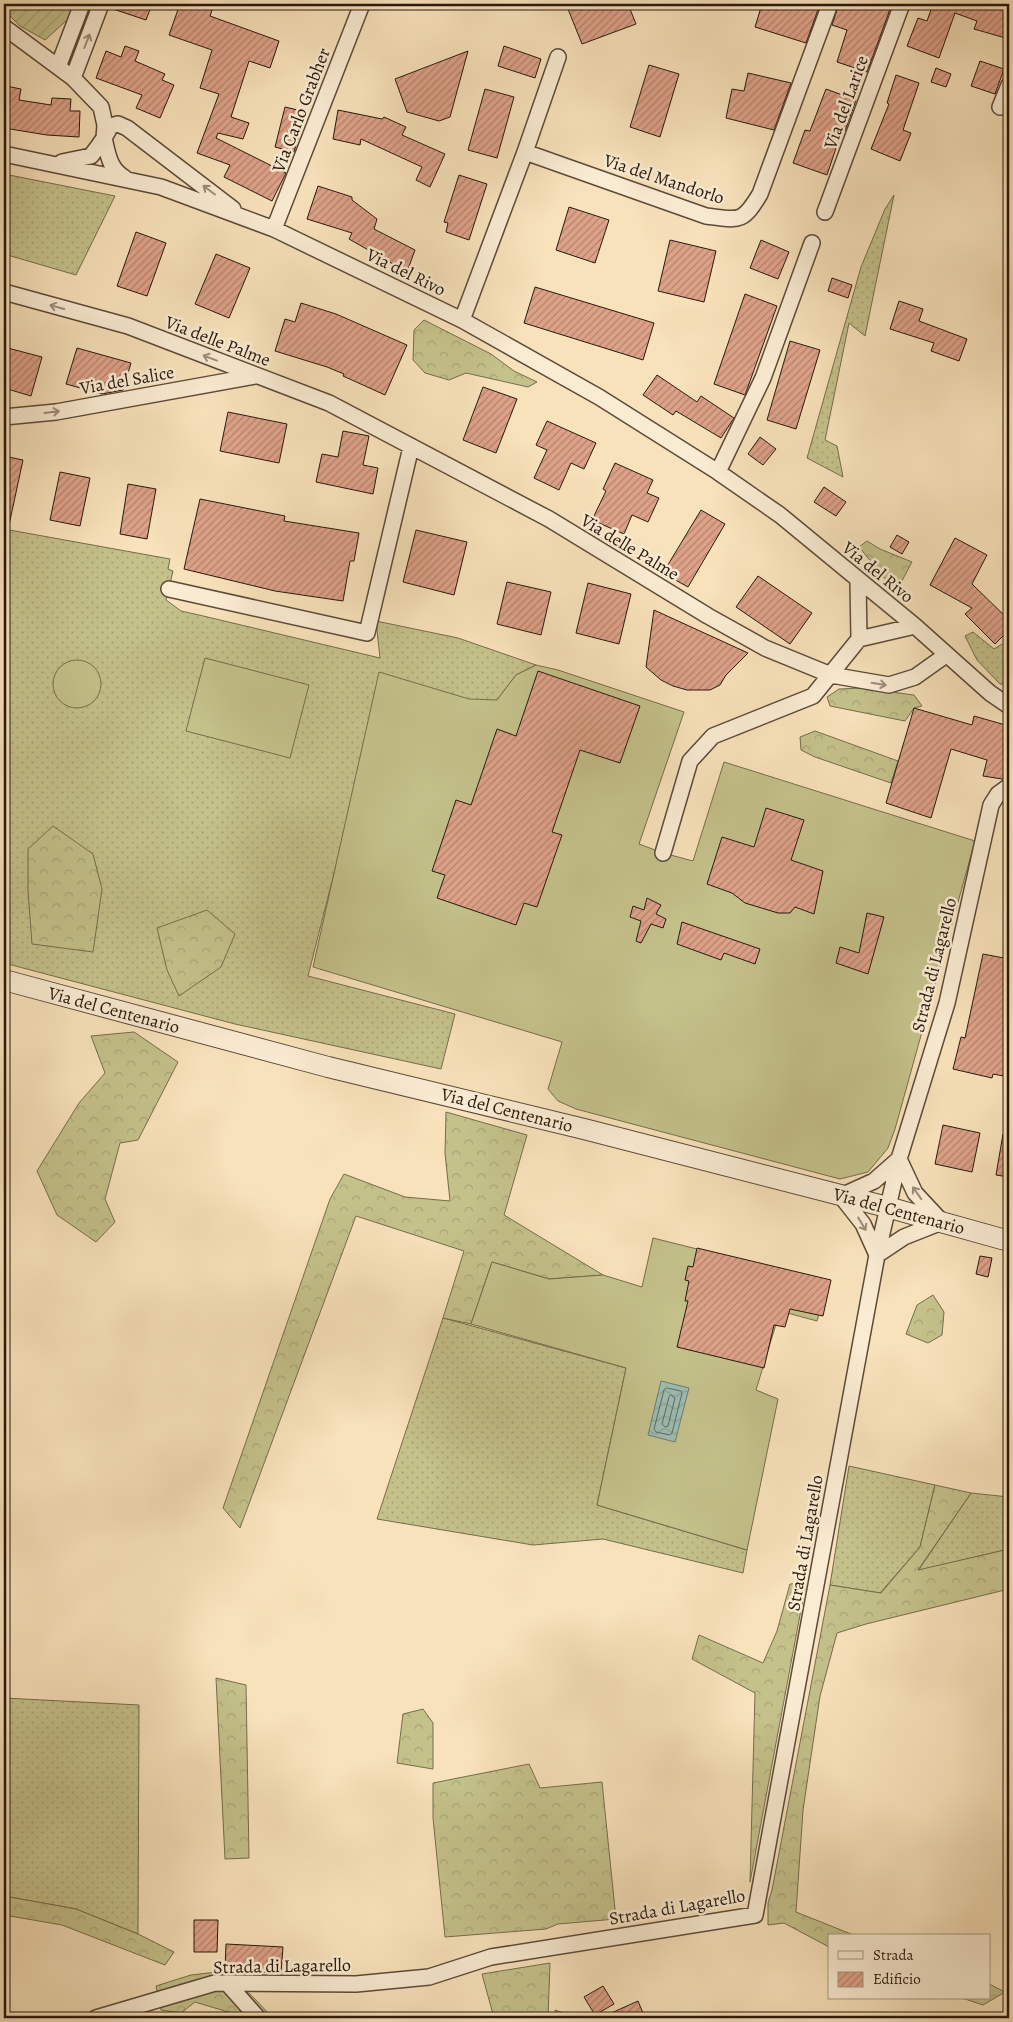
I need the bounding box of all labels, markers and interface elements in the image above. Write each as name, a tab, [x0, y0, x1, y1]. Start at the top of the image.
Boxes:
one-way arrow	[83, 34, 92, 49]
street label: Via Carlo Grabher	[266, 44, 336, 176]
street label: Via del Larice	[818, 52, 874, 153]
street label: Via del Mandorlo	[600, 148, 727, 210]
one-way arrow	[202, 185, 216, 195]
street label: Via del Rivo	[361, 242, 450, 302]
one-way arrow	[49, 301, 65, 311]
street label: Via delle Palme	[161, 310, 274, 372]
one-way arrow	[203, 353, 219, 362]
street label: Via del Salice	[77, 360, 176, 400]
one-way arrow	[44, 407, 60, 417]
street label: Via delle Palme	[575, 508, 684, 586]
street label: Via del Rivo	[836, 535, 919, 608]
one-way arrow	[871, 679, 887, 689]
street label: Strada di Lagarello	[906, 895, 962, 1035]
street label: Via del Centenario	[45, 981, 182, 1039]
street label: Via del Centenario	[438, 1082, 575, 1138]
street label: Via del Centenario	[830, 1182, 967, 1240]
one-way arrow	[912, 1186, 922, 1200]
one-way arrow	[856, 1217, 867, 1231]
street label: Strada di Lagarello	[781, 1473, 829, 1613]
street label: Strada di Lagarello	[607, 1883, 747, 1931]
legend	[828, 1934, 990, 2000]
text: Strada	[873, 1945, 914, 1965]
street label: Strada di Lagarello	[213, 1953, 351, 1979]
text: Edificio	[873, 1969, 921, 1989]

